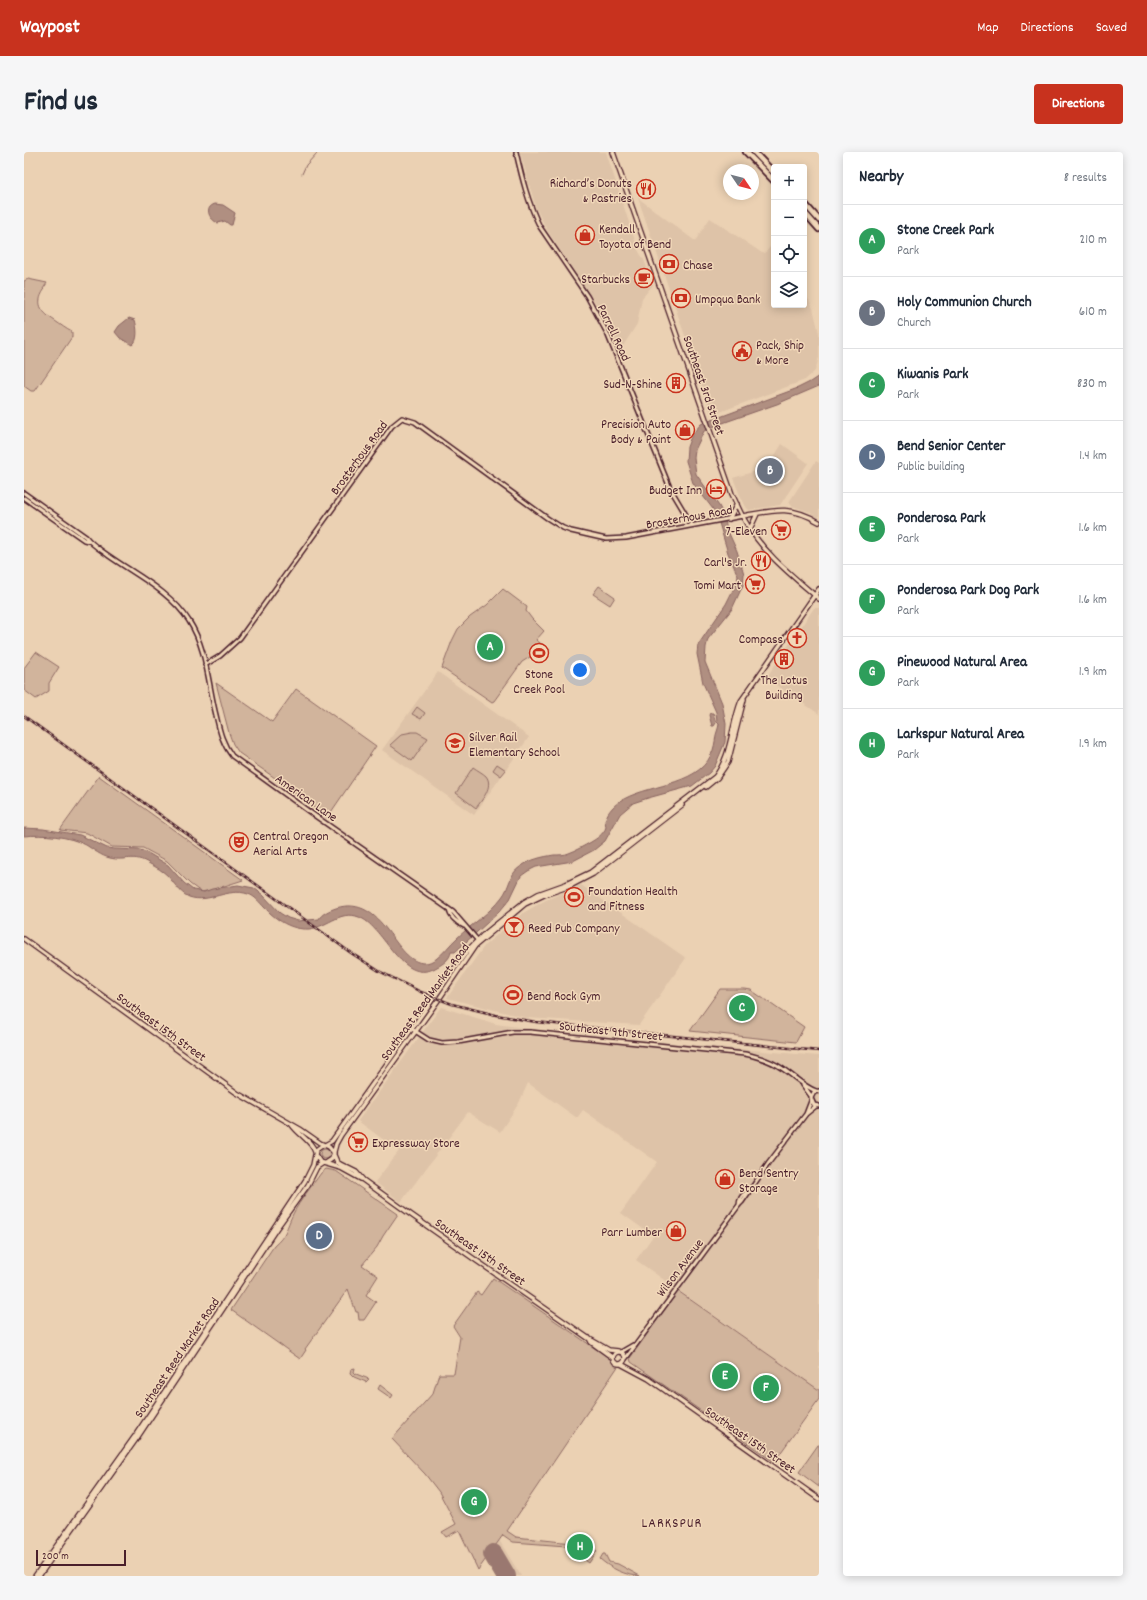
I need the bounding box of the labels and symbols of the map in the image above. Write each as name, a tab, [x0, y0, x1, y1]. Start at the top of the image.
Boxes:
north arrow	[723, 164, 759, 200]
place label: Richard’s Donuts & Pastries	[550, 175, 632, 209]
restaurant icon: Richard’s Donuts & Pastries	[635, 178, 657, 200]
place label: Kendall Toyota of Bend	[599, 221, 671, 255]
shop icon: Kendall Toyota of Bend	[574, 224, 596, 246]
bank icon: Chase	[658, 253, 680, 275]
place label: Chase	[683, 257, 713, 276]
cafe icon: Starbucks	[633, 267, 655, 289]
place label: Starbucks	[581, 271, 630, 290]
bank icon: Umpqua Bank	[670, 287, 692, 309]
place label: Umpqua Bank	[695, 291, 760, 310]
street label: Parrell Road	[591, 301, 634, 365]
street label: Southeast 3rd Street	[677, 333, 729, 438]
place label: Pack, Ship & More	[756, 337, 804, 371]
public building icon: Pack, Ship & More	[731, 340, 753, 362]
building icon: Sud-N-Shine	[665, 372, 687, 394]
place label: Sud-N-Shine	[603, 376, 662, 395]
place label: Precision Auto Body & Paint	[601, 416, 671, 450]
street label: Brosterhous Road	[327, 417, 393, 500]
shop icon: Precision Auto Body & Paint	[674, 419, 696, 441]
pin: B	[757, 456, 783, 486]
hotel icon: Budget Inn	[705, 478, 727, 500]
place label: Budget Inn	[649, 482, 702, 501]
street label: Brosterhous Road	[645, 501, 734, 535]
supermarket icon: 7-Eleven	[770, 519, 792, 541]
place label: 7-Eleven	[726, 523, 767, 542]
restaurant icon: Carl's Jr.	[750, 550, 772, 572]
place label: Carl's Jr.	[704, 554, 747, 573]
supermarket icon: Tomi Mart	[744, 573, 766, 595]
place label: Tomi Mart	[694, 577, 741, 596]
church icon: Compass	[786, 627, 808, 649]
place label: Compass	[739, 631, 783, 650]
pin: A	[477, 632, 503, 662]
sports icon: Stone Creek Pool	[528, 642, 550, 664]
building icon: The Lotus Building	[773, 648, 795, 670]
your location	[570, 660, 590, 680]
place label: Stone Creek Pool	[513, 666, 565, 700]
place label: The Lotus Building	[761, 672, 807, 706]
place label: Silver Rail Elementary School	[469, 729, 560, 763]
school or university icon: Silver Rail Elementary School	[444, 732, 466, 754]
street label: American Lane	[270, 771, 341, 828]
place label: Central Oregon Aerial Arts	[253, 828, 328, 862]
theatre icon: Central Oregon Aerial Arts	[228, 831, 250, 853]
place label: Foundation Health and Fitness	[588, 883, 678, 917]
sports icon: Foundation Health and Fitness	[563, 886, 585, 908]
bar icon: Reed Pub Company	[503, 916, 525, 938]
place label: Reed Pub Company	[528, 920, 620, 939]
street label: Southeast Reed Market Road	[377, 940, 475, 1065]
sports icon: Bend Rock Gym	[502, 984, 524, 1006]
place label: Bend Rock Gym	[527, 988, 600, 1007]
street label: Southeast 15th Street	[112, 989, 210, 1067]
pin: C	[729, 993, 755, 1023]
street label: Southeast 9th Street	[558, 1018, 664, 1047]
supermarket icon: Expressway Store	[347, 1131, 369, 1153]
place label: Expressway Store	[372, 1135, 460, 1154]
place label: Bend Sentry Storage	[739, 1165, 799, 1199]
shop icon: Bend Sentry Storage	[714, 1168, 736, 1190]
street label: Southeast 15th Street	[430, 1215, 529, 1292]
shop icon: Parr Lumber	[665, 1220, 687, 1242]
pin: D	[306, 1221, 332, 1251]
place label: Parr Lumber	[601, 1224, 662, 1243]
street label: Wilson Avenue	[653, 1235, 709, 1302]
street label: Southeast Reed Market Road	[131, 1294, 225, 1422]
pin: E	[712, 1361, 738, 1391]
pin: F	[753, 1373, 779, 1403]
street label: Southeast 15th Street	[700, 1403, 799, 1480]
pin: G	[461, 1487, 487, 1517]
district label: LARKSPUR	[642, 1514, 702, 1534]
pin: H	[567, 1532, 593, 1562]
scale bar	[36, 1548, 126, 1567]

